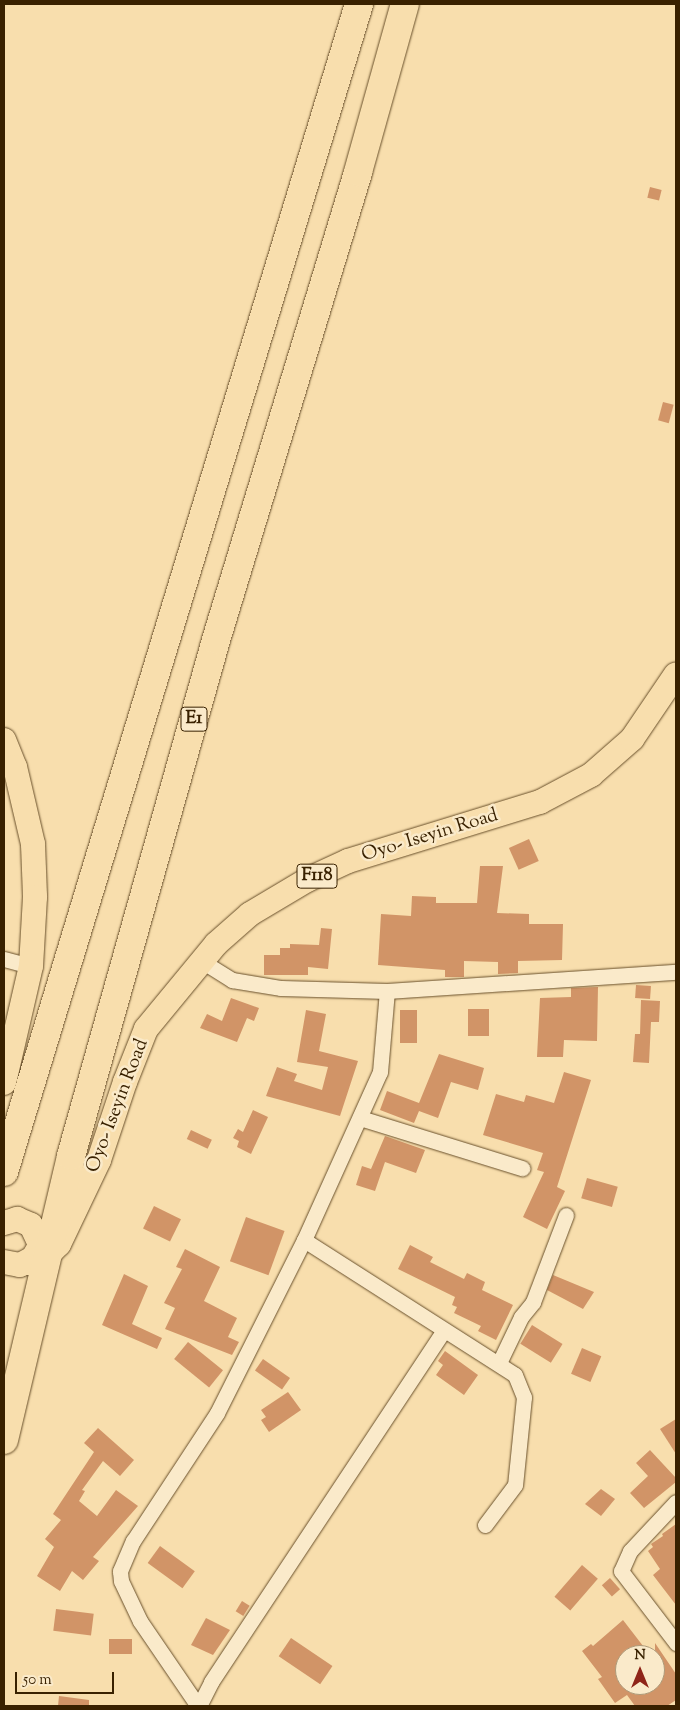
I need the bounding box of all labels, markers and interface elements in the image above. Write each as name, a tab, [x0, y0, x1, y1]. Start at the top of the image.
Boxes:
road number: E1	[180, 704, 208, 734]
street label: Oyo- Iseyin Road	[359, 804, 501, 868]
road number: F118	[296, 860, 338, 891]
street label: Oyo- Iseyin Road	[82, 1036, 154, 1176]
north arrow	[615, 1645, 665, 1695]
text: N	[634, 1646, 646, 1666]
scale bar	[18, 1662, 116, 1694]
text: 50 m	[23, 1670, 52, 1691]

